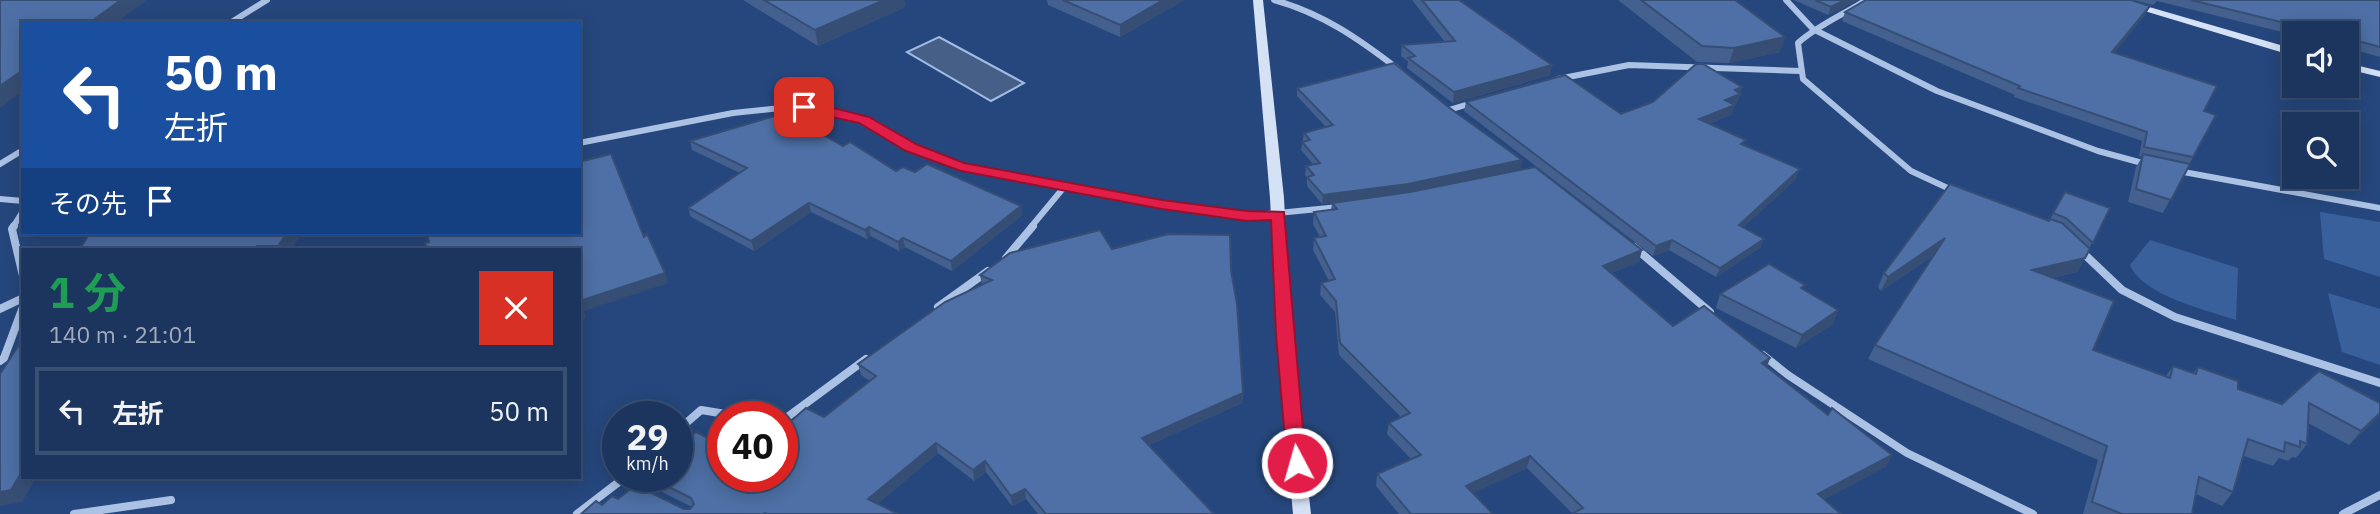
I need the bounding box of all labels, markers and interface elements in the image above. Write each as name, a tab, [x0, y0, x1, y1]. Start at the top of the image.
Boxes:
map controls	[2282, 21, 2359, 189]
button: sound	[2282, 21, 2359, 98]
text: 50 m	[164, 40, 278, 103]
icon: left	[49, 49, 140, 140]
pin	[774, 77, 834, 137]
icon: arrive	[785, 88, 823, 126]
text: 左折	[164, 106, 228, 148]
button: search	[2282, 112, 2359, 189]
icon: arrive	[141, 182, 179, 220]
text: その先	[49, 186, 127, 220]
text: 1 分	[49, 265, 126, 320]
button: close	[479, 271, 553, 345]
text: 140 m · 21:01	[49, 319, 196, 349]
icon: left	[53, 392, 91, 430]
text: 50 m	[489, 394, 549, 428]
text: 左折	[112, 396, 164, 430]
speed limit sign: 40	[707, 401, 798, 492]
text: 29	[626, 414, 669, 460]
position arrow	[1260, 426, 1334, 500]
text: km/h	[626, 452, 669, 475]

